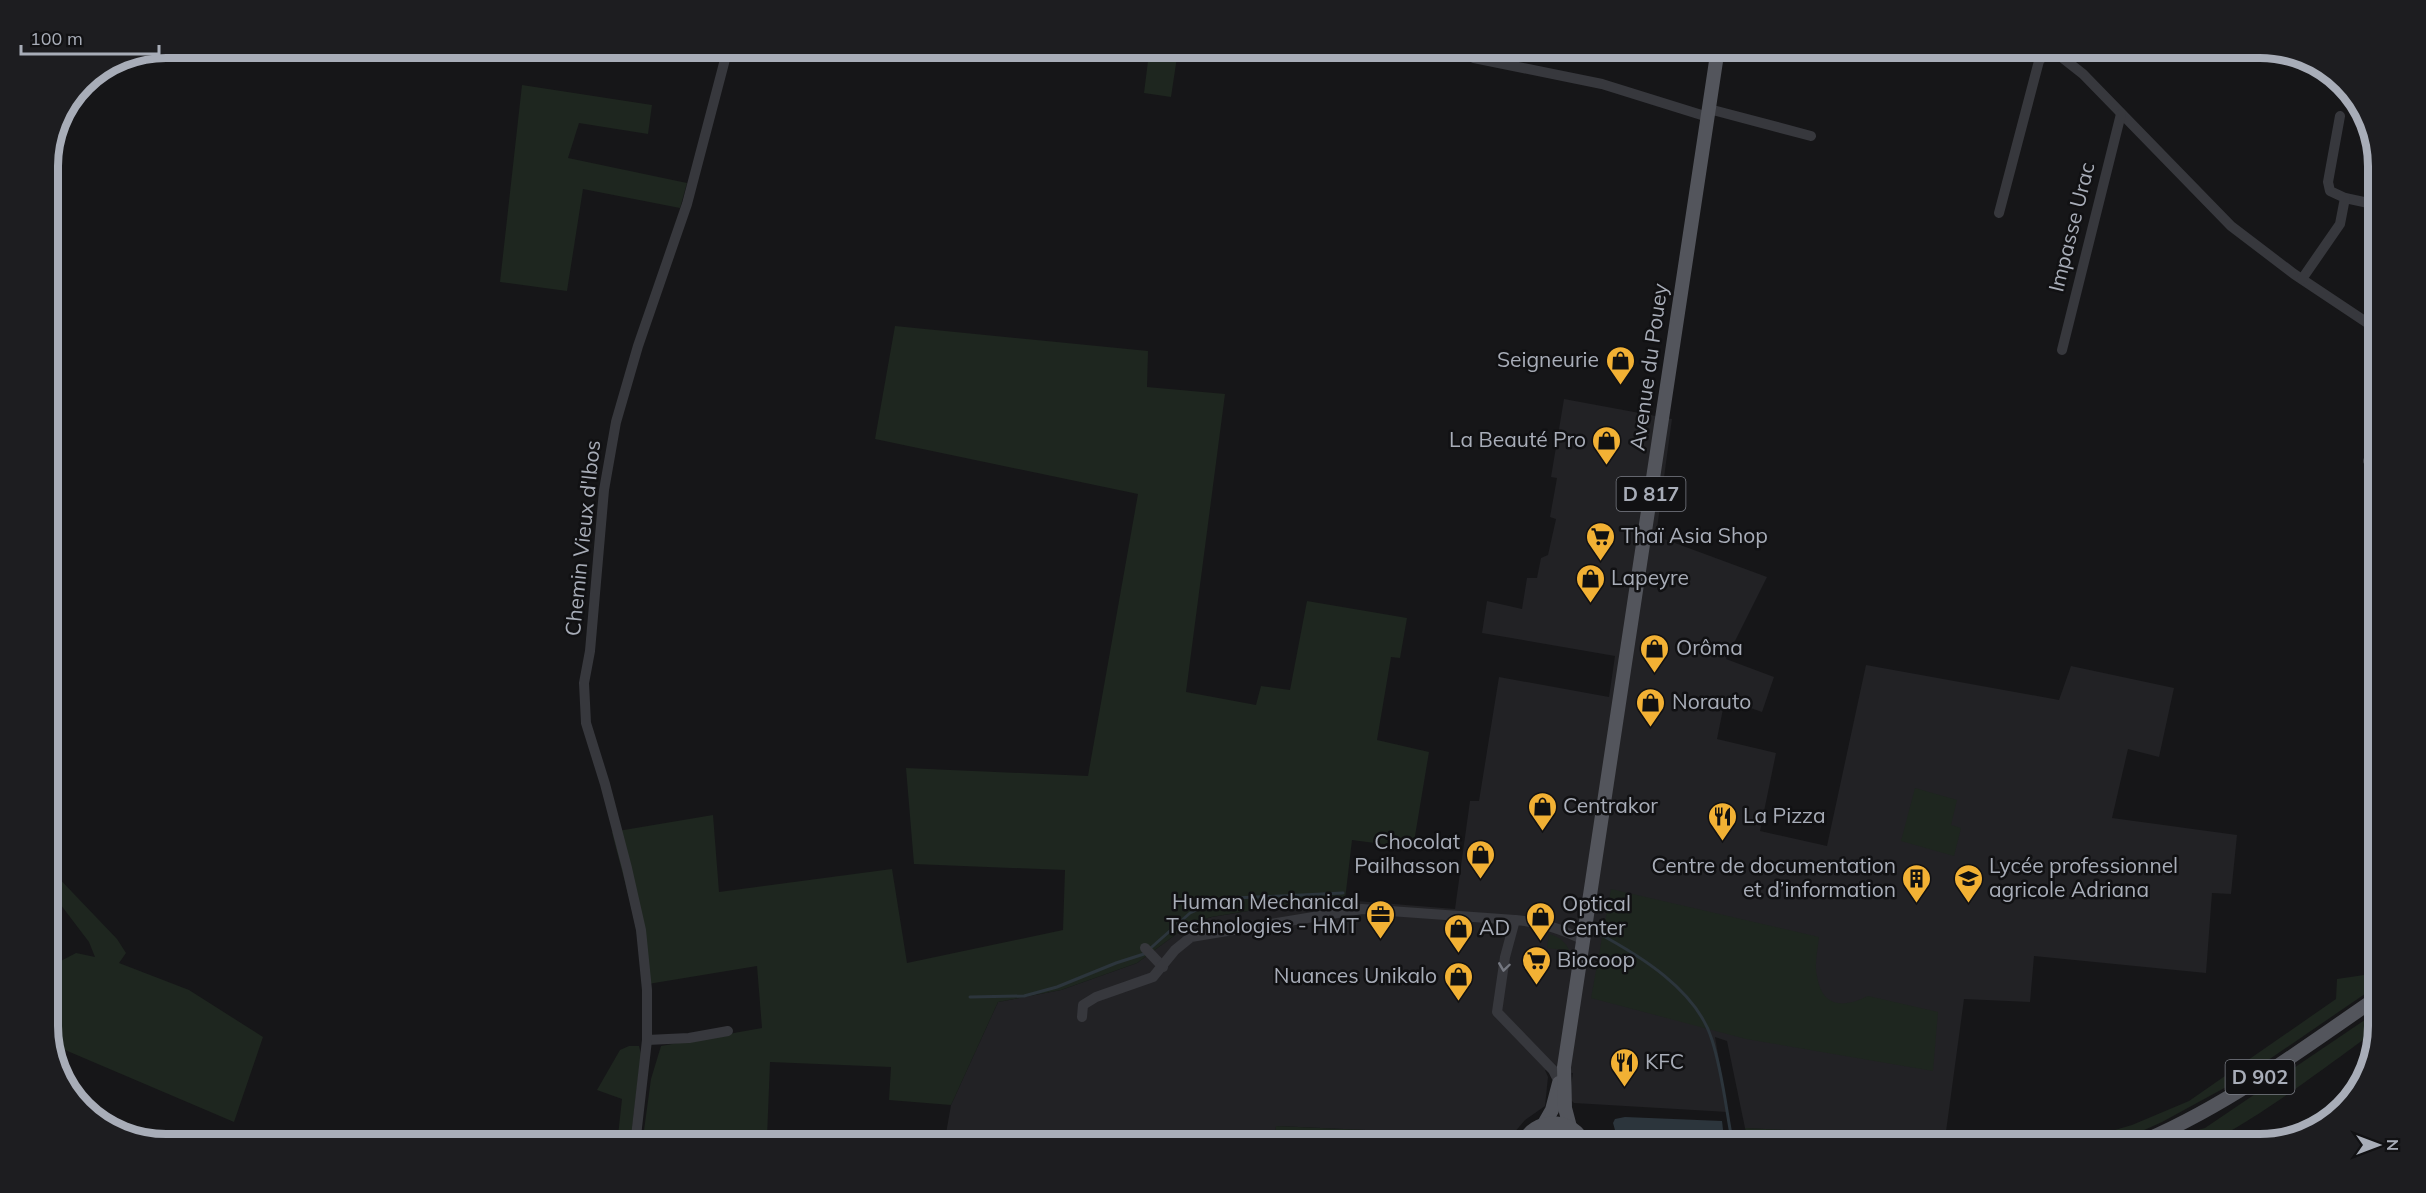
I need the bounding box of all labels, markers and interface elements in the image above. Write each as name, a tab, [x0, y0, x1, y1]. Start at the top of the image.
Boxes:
scale bar	[21, 18, 159, 56]
text: 100 m	[30, 27, 83, 50]
street label: Impasse Urac	[2042, 159, 2100, 294]
street label: Avenue du Pouey	[1623, 282, 1673, 452]
shop icon: Seigneurie	[1604, 344, 1636, 386]
place label: Seigneurie	[1497, 346, 1599, 372]
shop icon: La Beauté Pro	[1591, 424, 1623, 466]
place label: La Beauté Pro	[1449, 426, 1586, 452]
street label: Chemin Vieux d'Ibos	[559, 439, 605, 637]
road number: D 817	[1616, 477, 1686, 511]
supermarket icon: Thaï Asia Shop	[1584, 520, 1616, 562]
place label: Thaï Asia Shop	[1621, 522, 1768, 548]
shop icon: Lapeyre	[1574, 562, 1606, 604]
place label: Lapeyre	[1611, 564, 1689, 590]
shop icon: Orôma	[1639, 632, 1671, 674]
place label: Orôma	[1676, 634, 1743, 660]
shop icon: Norauto	[1635, 686, 1667, 728]
place label: Norauto	[1672, 688, 1751, 714]
shop icon: Centrakor	[1526, 790, 1558, 832]
place label: Centrakor	[1563, 792, 1658, 818]
restaurant icon: La Pizza	[1706, 800, 1738, 842]
place label: La Pizza	[1743, 802, 1826, 828]
place label: Chocolat Pailhasson	[1354, 828, 1460, 878]
shop icon: Chocolat Pailhasson	[1465, 838, 1497, 880]
place label: Centre de documentation et d’information	[1652, 852, 1896, 902]
place label: Lycée professionnel agricole Adriana	[1989, 852, 2178, 902]
building icon: Centre de documentation et d’information	[1901, 862, 1933, 904]
school or university icon: Lycée professionnel agricole Adriana	[1952, 862, 1984, 904]
place label: Human Mechanical Technologies - HMT	[1166, 888, 1359, 938]
place label: Optical Center	[1562, 890, 1631, 940]
office icon: Human Mechanical Technologies - HMT	[1364, 898, 1396, 940]
shop icon: Optical Center	[1525, 900, 1557, 942]
shop icon: AD	[1442, 912, 1474, 954]
place label: AD	[1479, 914, 1510, 940]
supermarket icon: Biocoop	[1520, 944, 1552, 986]
place label: Biocoop	[1557, 946, 1635, 972]
shop icon: Nuances Unikalo	[1442, 960, 1474, 1002]
place label: Nuances Unikalo	[1274, 962, 1437, 988]
one-way arrow	[1498, 962, 1510, 971]
restaurant icon: KFC	[1608, 1046, 1640, 1088]
place label: KFC	[1645, 1048, 1684, 1074]
road number: D 902	[2226, 1060, 2294, 1094]
north arrow	[2348, 1115, 2408, 1175]
text: N	[2383, 1139, 2403, 1151]

